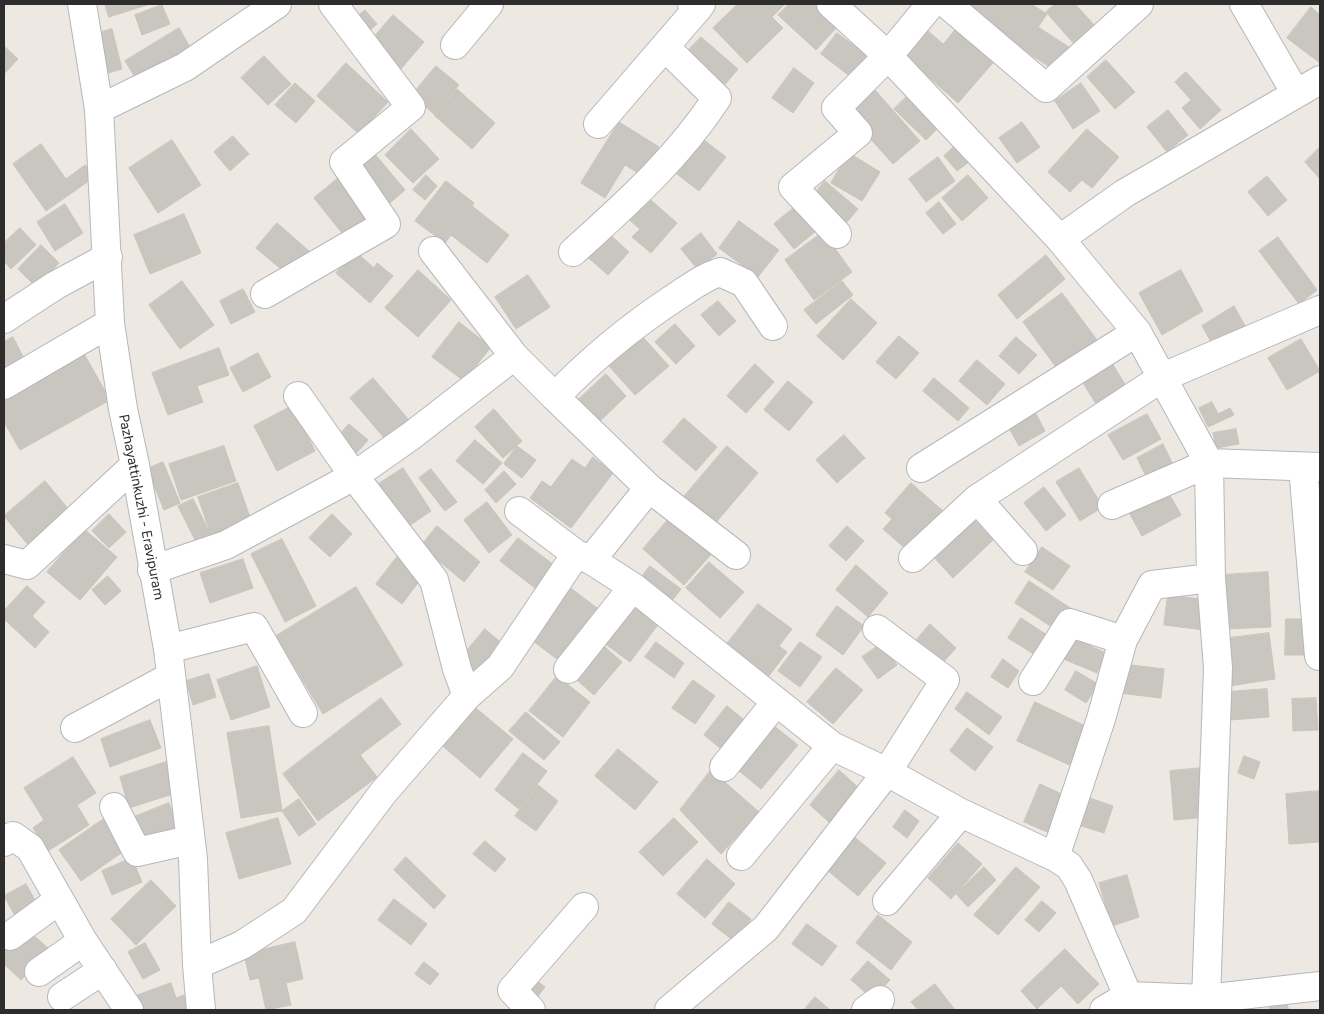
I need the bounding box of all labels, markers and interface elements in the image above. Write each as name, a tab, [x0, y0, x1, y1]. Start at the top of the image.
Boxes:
street label: Pazhayattinkuzhi - Eravipuram	[115, 413, 167, 601]

